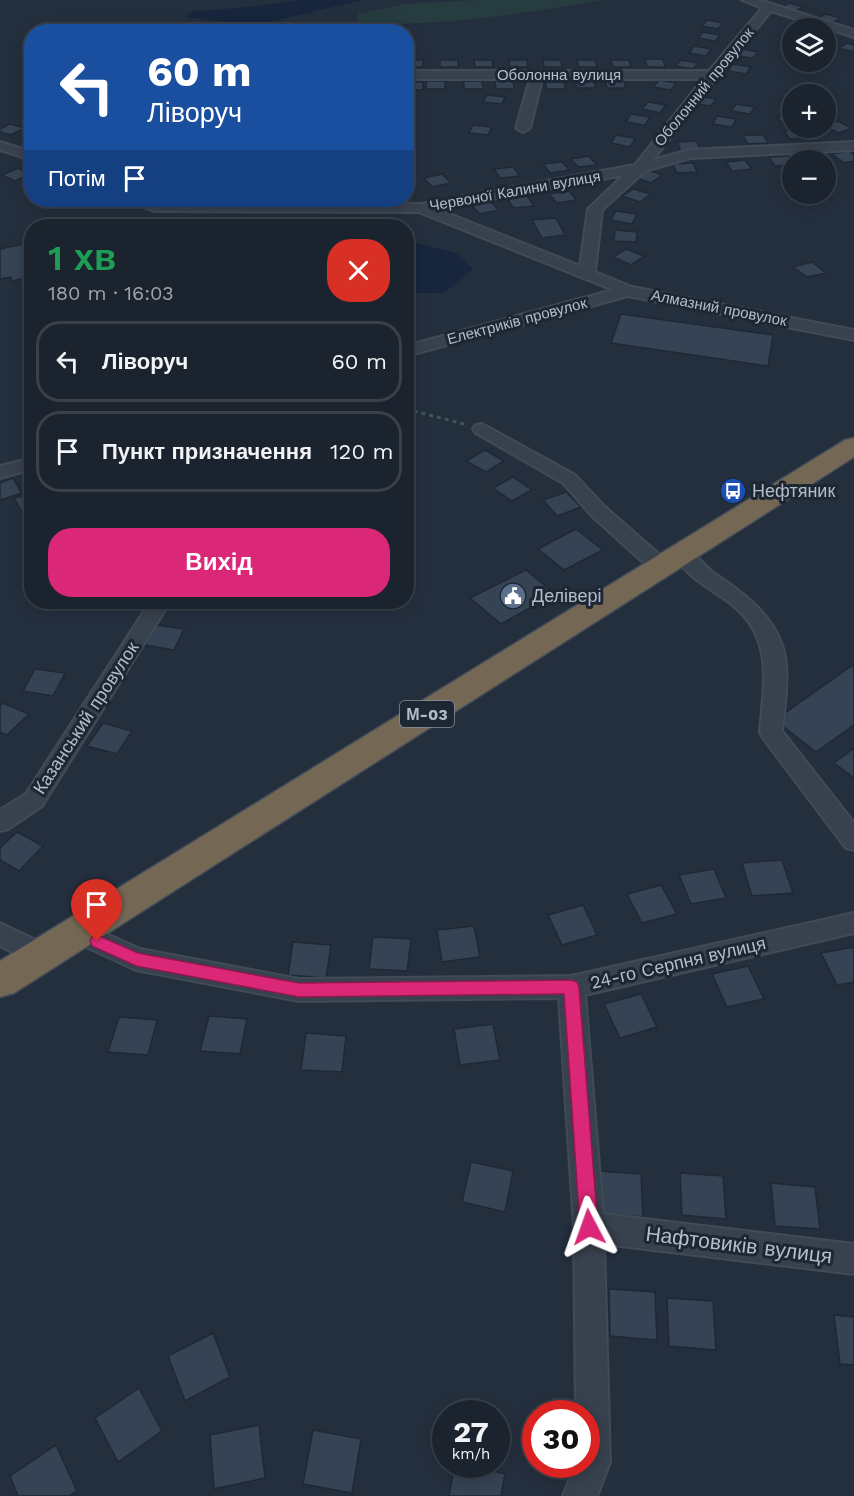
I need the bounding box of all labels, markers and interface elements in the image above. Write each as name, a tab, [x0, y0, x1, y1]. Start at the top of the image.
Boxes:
map controls	[782, 18, 836, 204]
button: layers	[782, 18, 836, 72]
street label: Оболонний провулок	[651, 24, 758, 150]
text: 60 m	[147, 47, 251, 96]
icon: left	[48, 48, 126, 126]
street label: Оболонна вулиця	[497, 66, 621, 84]
button: +	[782, 84, 836, 138]
text: Ліворуч	[147, 97, 242, 129]
button: −	[782, 150, 836, 204]
icon: arrive	[118, 162, 151, 195]
text: Потім	[48, 166, 106, 191]
street label: Червоної Калини вулиця	[428, 167, 602, 215]
text: 1 хв	[48, 237, 116, 279]
button: close	[327, 239, 390, 302]
text: 180 m · 16:03	[48, 281, 174, 305]
street label: Алмазний провулок	[650, 286, 789, 330]
street label: Електриків провулок	[445, 294, 589, 348]
icon: left	[51, 345, 84, 378]
text: Ліворуч	[102, 349, 188, 374]
text: 60 m	[331, 349, 387, 374]
icon: arrive	[51, 435, 84, 468]
text: Пункт призначення	[102, 439, 312, 464]
text: 120 m	[330, 439, 394, 464]
bus stop icon: Нефтяник	[718, 476, 748, 506]
place label: Нефтяник	[752, 480, 835, 501]
button: Вихід	[48, 528, 390, 597]
public building icon: Делівері	[498, 581, 528, 611]
place label: Делівері	[532, 585, 602, 606]
street label: Казанський провулок	[29, 638, 143, 798]
road number: М-03	[400, 701, 454, 727]
pin	[71, 879, 122, 941]
icon: arrive	[80, 888, 113, 921]
street label: 24-го Серпня вулиця	[588, 932, 768, 993]
position arrow	[557, 1195, 621, 1259]
street label: Нафтовиків вулиця	[644, 1221, 834, 1268]
speed limit sign: 30	[522, 1400, 600, 1478]
text: 27	[453, 1414, 489, 1449]
text: km/h	[452, 1445, 490, 1463]

